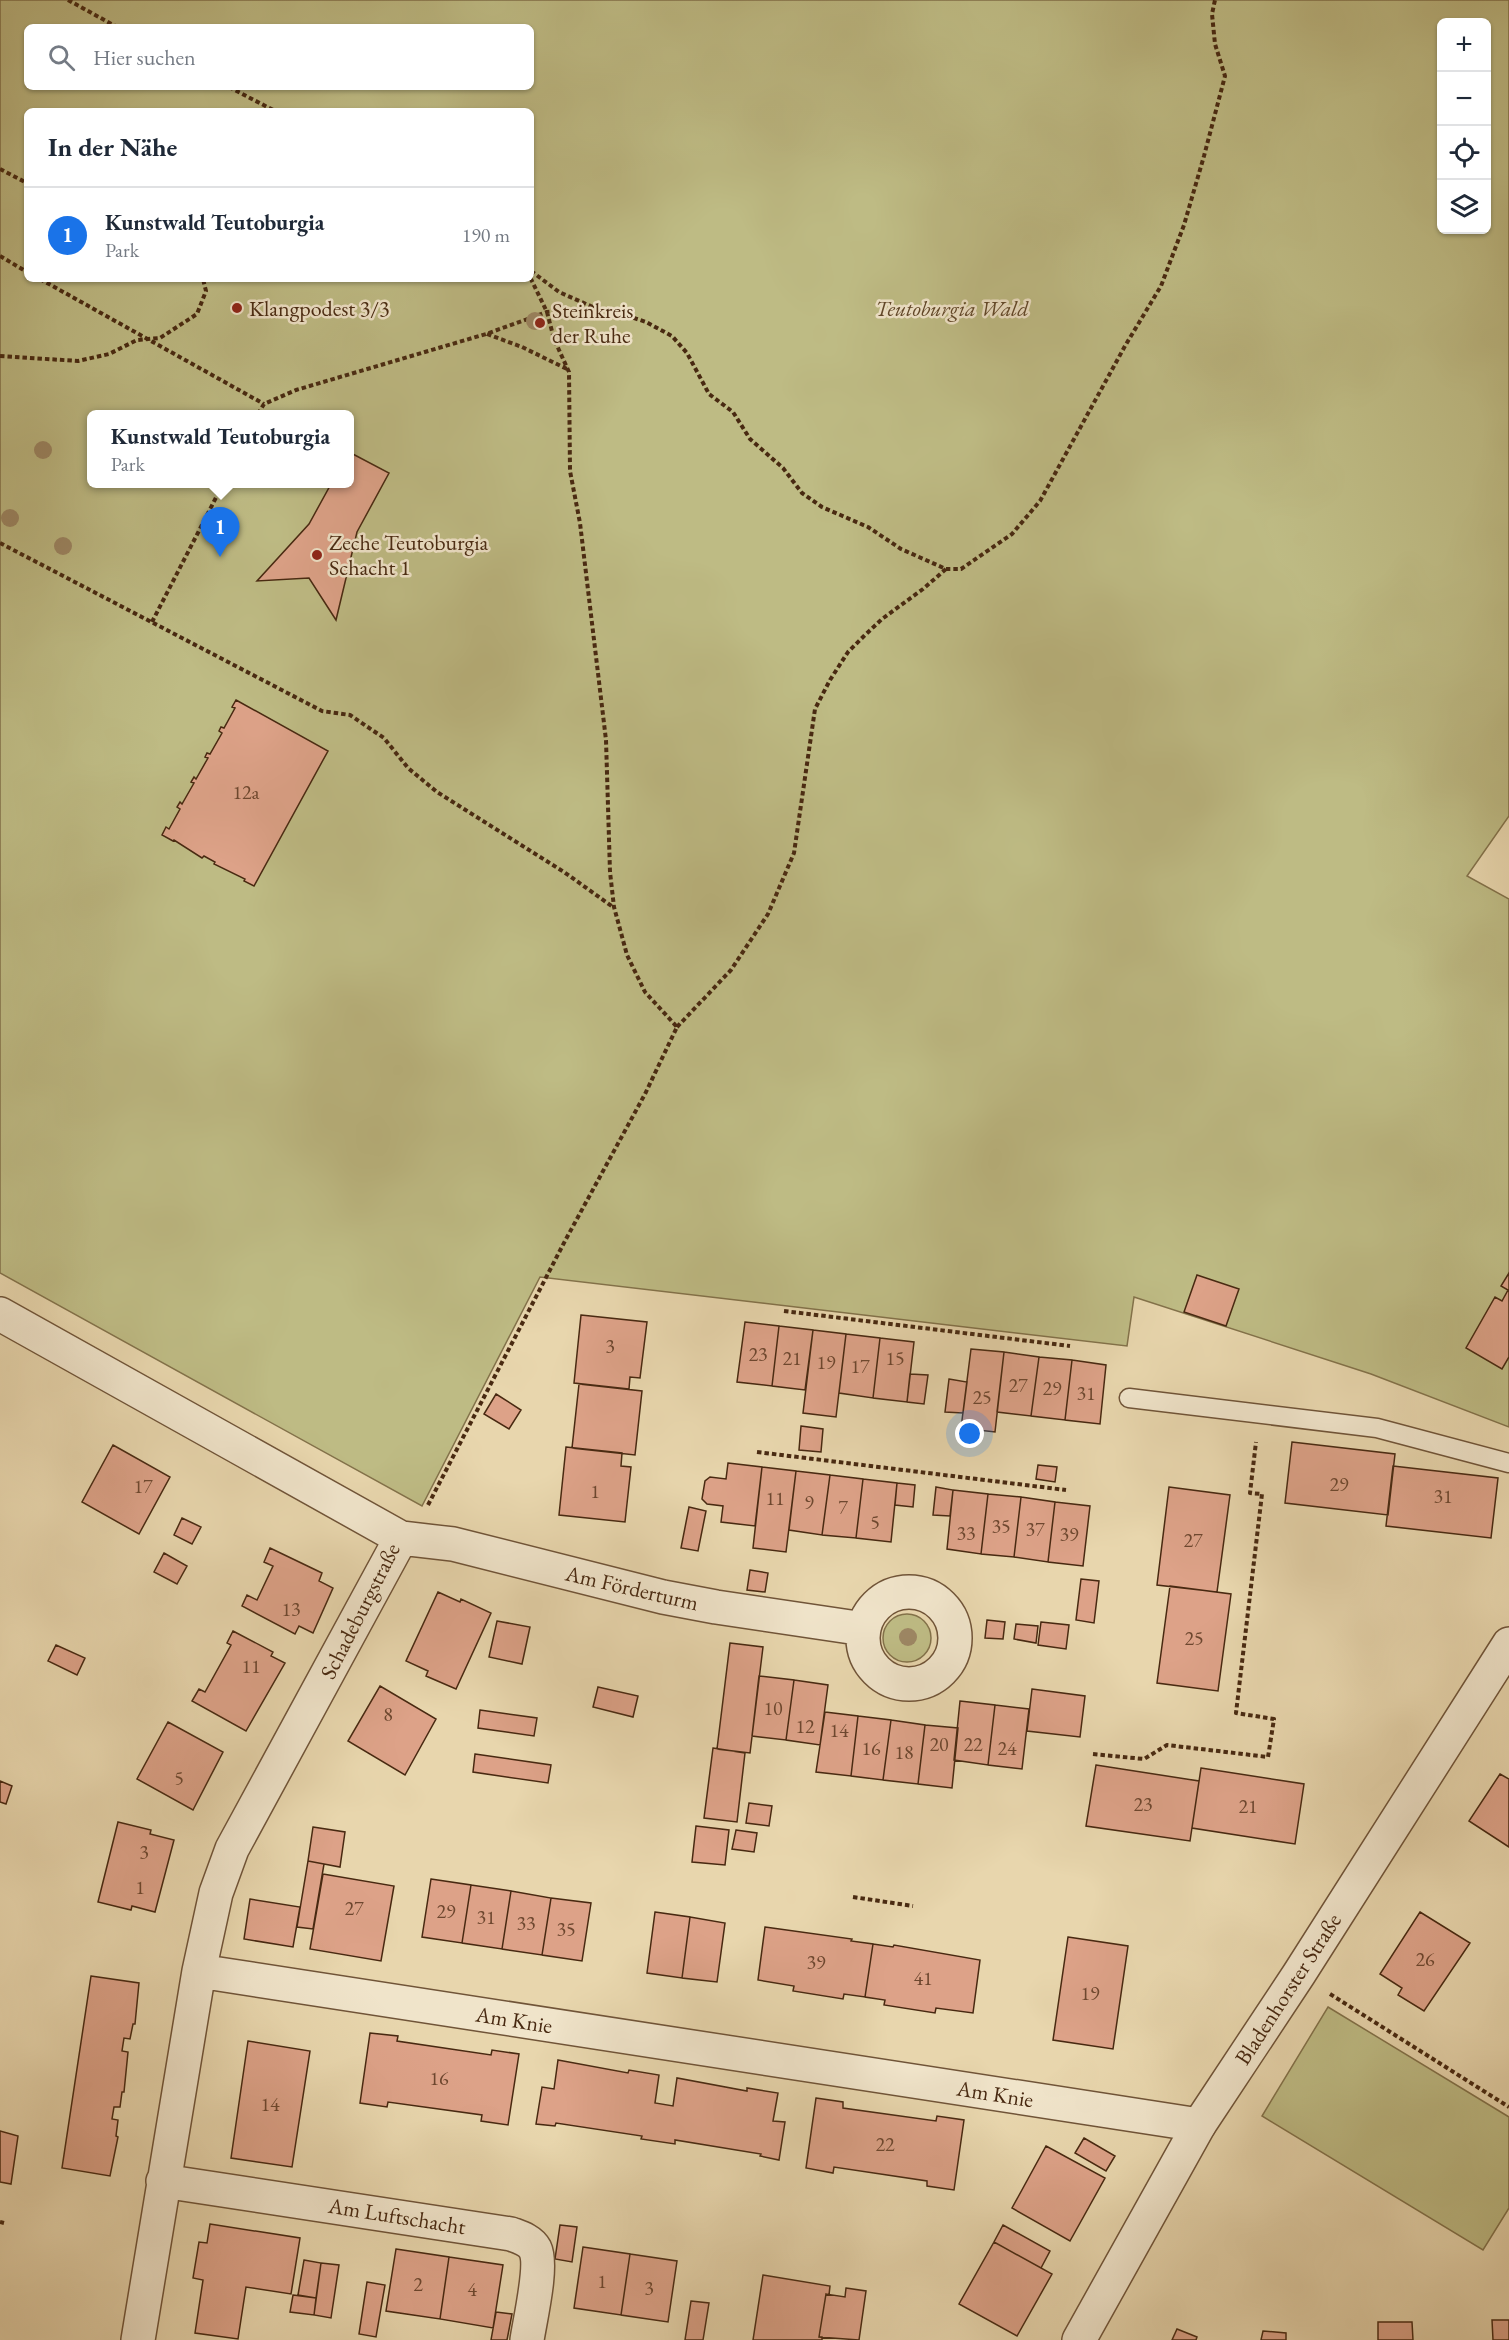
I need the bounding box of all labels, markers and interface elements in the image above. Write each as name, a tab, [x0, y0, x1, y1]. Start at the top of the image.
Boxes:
map controls	[1437, 18, 1491, 234]
button: +	[1437, 18, 1491, 72]
search box	[24, 24, 534, 90]
icon: search	[45, 41, 78, 74]
text: Hier suchen	[93, 43, 196, 72]
button: −	[1437, 72, 1491, 126]
button: locate	[1437, 126, 1491, 180]
text: In der Nähe	[48, 130, 177, 164]
button: layers	[1437, 180, 1491, 234]
text: Kunstwald Teutoburgia	[105, 208, 324, 237]
text: 1	[62, 222, 73, 248]
text: 190 m	[462, 222, 510, 248]
text: Park	[105, 237, 139, 263]
place label: Klangpodest 3/3	[249, 294, 390, 323]
park label: Teutoburgia Wald	[875, 294, 1029, 323]
place label: Steinkreis der Ruhe	[552, 296, 633, 350]
marker: Klangpodest 3/3	[230, 301, 244, 315]
marker: Steinkreis der Ruhe	[533, 316, 547, 330]
popup	[87, 410, 354, 488]
text: Kunstwald Teutoburgia	[111, 422, 330, 451]
text: Park	[111, 451, 145, 477]
pin: 1	[200, 508, 240, 557]
place label: Zeche Teutoburgia Schacht 1	[329, 528, 489, 582]
marker: Zeche Teutoburgia Schacht 1	[310, 548, 324, 562]
house number: 12a	[232, 779, 260, 805]
house number: 3	[605, 1333, 615, 1359]
house number: 23	[748, 1341, 768, 1367]
house number: 21	[782, 1345, 802, 1371]
house number: 15	[885, 1345, 905, 1371]
house number: 19	[816, 1349, 836, 1375]
house number: 17	[850, 1353, 870, 1379]
house number: 27	[1008, 1372, 1028, 1398]
house number: 29	[1042, 1375, 1062, 1401]
house number: 31	[1076, 1380, 1096, 1406]
house number: 25	[972, 1384, 992, 1410]
your location	[955, 1419, 984, 1448]
house number: 29	[1329, 1471, 1349, 1497]
house number: 17	[133, 1473, 153, 1499]
house number: 1	[590, 1478, 600, 1504]
house number: 31	[1433, 1483, 1453, 1509]
house number: 11	[765, 1485, 785, 1511]
house number: 9	[804, 1489, 814, 1515]
house number: 7	[838, 1494, 848, 1520]
house number: 5	[870, 1509, 880, 1535]
house number: 35	[991, 1513, 1011, 1539]
house number: 37	[1025, 1516, 1045, 1542]
house number: 33	[956, 1520, 976, 1546]
house number: 39	[1059, 1521, 1079, 1547]
house number: 27	[1183, 1527, 1203, 1553]
street label: Schadeburgstraße	[313, 1538, 407, 1684]
street label: Am Förderturm	[562, 1558, 701, 1617]
house number: 13	[281, 1596, 301, 1622]
house number: 25	[1184, 1625, 1204, 1651]
house number: 11	[241, 1653, 261, 1679]
house number: 10	[763, 1695, 783, 1721]
house number: 8	[383, 1701, 393, 1727]
house number: 12	[795, 1713, 815, 1739]
house number: 14	[829, 1717, 849, 1743]
house number: 20	[929, 1731, 949, 1757]
house number: 22	[963, 1731, 983, 1757]
house number: 16	[861, 1735, 881, 1761]
house number: 24	[997, 1735, 1017, 1761]
house number: 18	[894, 1739, 914, 1765]
house number: 5	[174, 1765, 184, 1791]
house number: 23	[1133, 1791, 1153, 1817]
house number: 21	[1238, 1793, 1258, 1819]
house number: 3	[139, 1839, 149, 1865]
house number: 1	[135, 1874, 145, 1900]
house number: 27	[344, 1895, 364, 1921]
house number: 29	[436, 1898, 456, 1924]
house number: 31	[476, 1904, 496, 1930]
street label: Bladenhorster Straße	[1228, 1907, 1348, 2070]
house number: 33	[516, 1910, 536, 1936]
house number: 35	[556, 1916, 576, 1942]
house number: 26	[1415, 1946, 1435, 1972]
house number: 39	[806, 1949, 826, 1975]
house number: 41	[913, 1965, 933, 1991]
house number: 19	[1080, 1980, 1100, 2006]
street label: Am Knie	[473, 1999, 555, 2040]
house number: 16	[429, 2065, 449, 2091]
street label: Am Knie	[954, 2073, 1036, 2114]
house number: 14	[260, 2091, 280, 2117]
house number: 22	[875, 2131, 895, 2157]
street label: Am Luftschacht	[325, 2191, 468, 2241]
house number: 1	[597, 2268, 607, 2294]
house number: 2	[413, 2271, 423, 2297]
house number: 3	[644, 2275, 654, 2301]
house number: 4	[467, 2276, 477, 2302]

